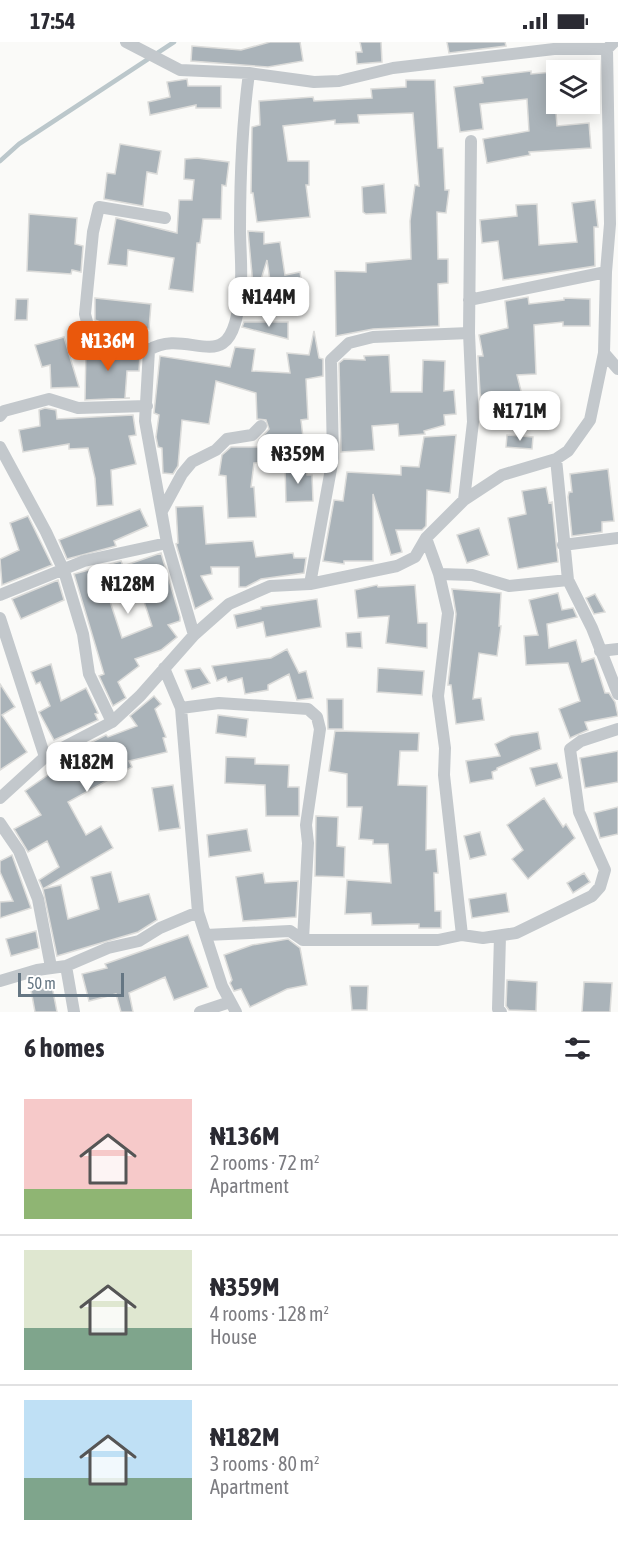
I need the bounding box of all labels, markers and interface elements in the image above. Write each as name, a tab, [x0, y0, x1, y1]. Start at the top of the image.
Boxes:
text: 17:54	[30, 8, 75, 34]
map controls	[546, 60, 600, 114]
button: layers	[546, 60, 600, 114]
pin: ₦144M	[227, 277, 311, 328]
text: ₦144M	[242, 285, 296, 308]
pin: ₦136M	[66, 321, 150, 372]
text: ₦136M	[81, 329, 135, 352]
pin: ₦171M	[478, 391, 562, 442]
text: ₦171M	[493, 399, 547, 422]
pin: ₦359M	[256, 434, 340, 485]
text: ₦359M	[271, 442, 325, 465]
pin: ₦128M	[86, 564, 170, 615]
text: ₦128M	[101, 572, 155, 595]
pin: ₦182M	[45, 742, 129, 793]
text: ₦182M	[60, 750, 114, 773]
scale bar	[18, 970, 124, 998]
text: 50 m	[27, 974, 56, 992]
icon: filters	[561, 1032, 594, 1065]
text: 6 homes	[24, 1033, 104, 1063]
text: ₦136M	[210, 1121, 279, 1151]
icon: home	[72, 1123, 144, 1195]
text: 2 rooms · 72 m²	[210, 1151, 320, 1174]
text: Apartment	[210, 1174, 289, 1197]
text: ₦359M	[210, 1272, 279, 1302]
icon: home	[72, 1274, 144, 1346]
text: 4 rooms · 128 m²	[210, 1302, 329, 1325]
text: House	[210, 1325, 257, 1348]
text: ₦182M	[210, 1422, 279, 1452]
icon: home	[72, 1424, 144, 1496]
text: 3 rooms · 80 m²	[210, 1452, 320, 1475]
text: Apartment	[210, 1475, 289, 1498]

